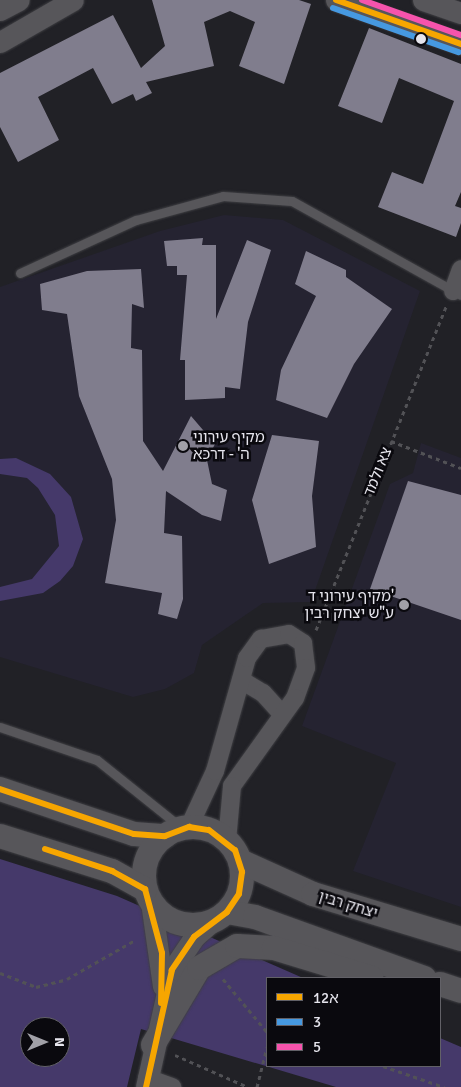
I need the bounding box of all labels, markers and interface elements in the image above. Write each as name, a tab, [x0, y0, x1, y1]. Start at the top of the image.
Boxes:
unlabelled marker	[416, 34, 426, 44]
place label: מקיף עירוני ה' - דרכא	[193, 428, 265, 463]
marker: מקיף עירוני ה' - דרכא	[177, 440, 189, 452]
street label: צא ולמד	[360, 445, 396, 499]
place label: מקיף עירוני ד' ע"ש יצחק רבין	[305, 587, 394, 622]
marker: מקיף עירוני ד' ע"ש יצחק רבין	[398, 599, 410, 611]
street label: יצחק רבין	[316, 888, 380, 922]
legend	[266, 977, 441, 1067]
text: 12א	[313, 989, 339, 1007]
text: 3	[313, 1013, 321, 1031]
north arrow	[20, 1017, 70, 1067]
text: N	[51, 1037, 68, 1047]
text: 5	[313, 1038, 321, 1056]

